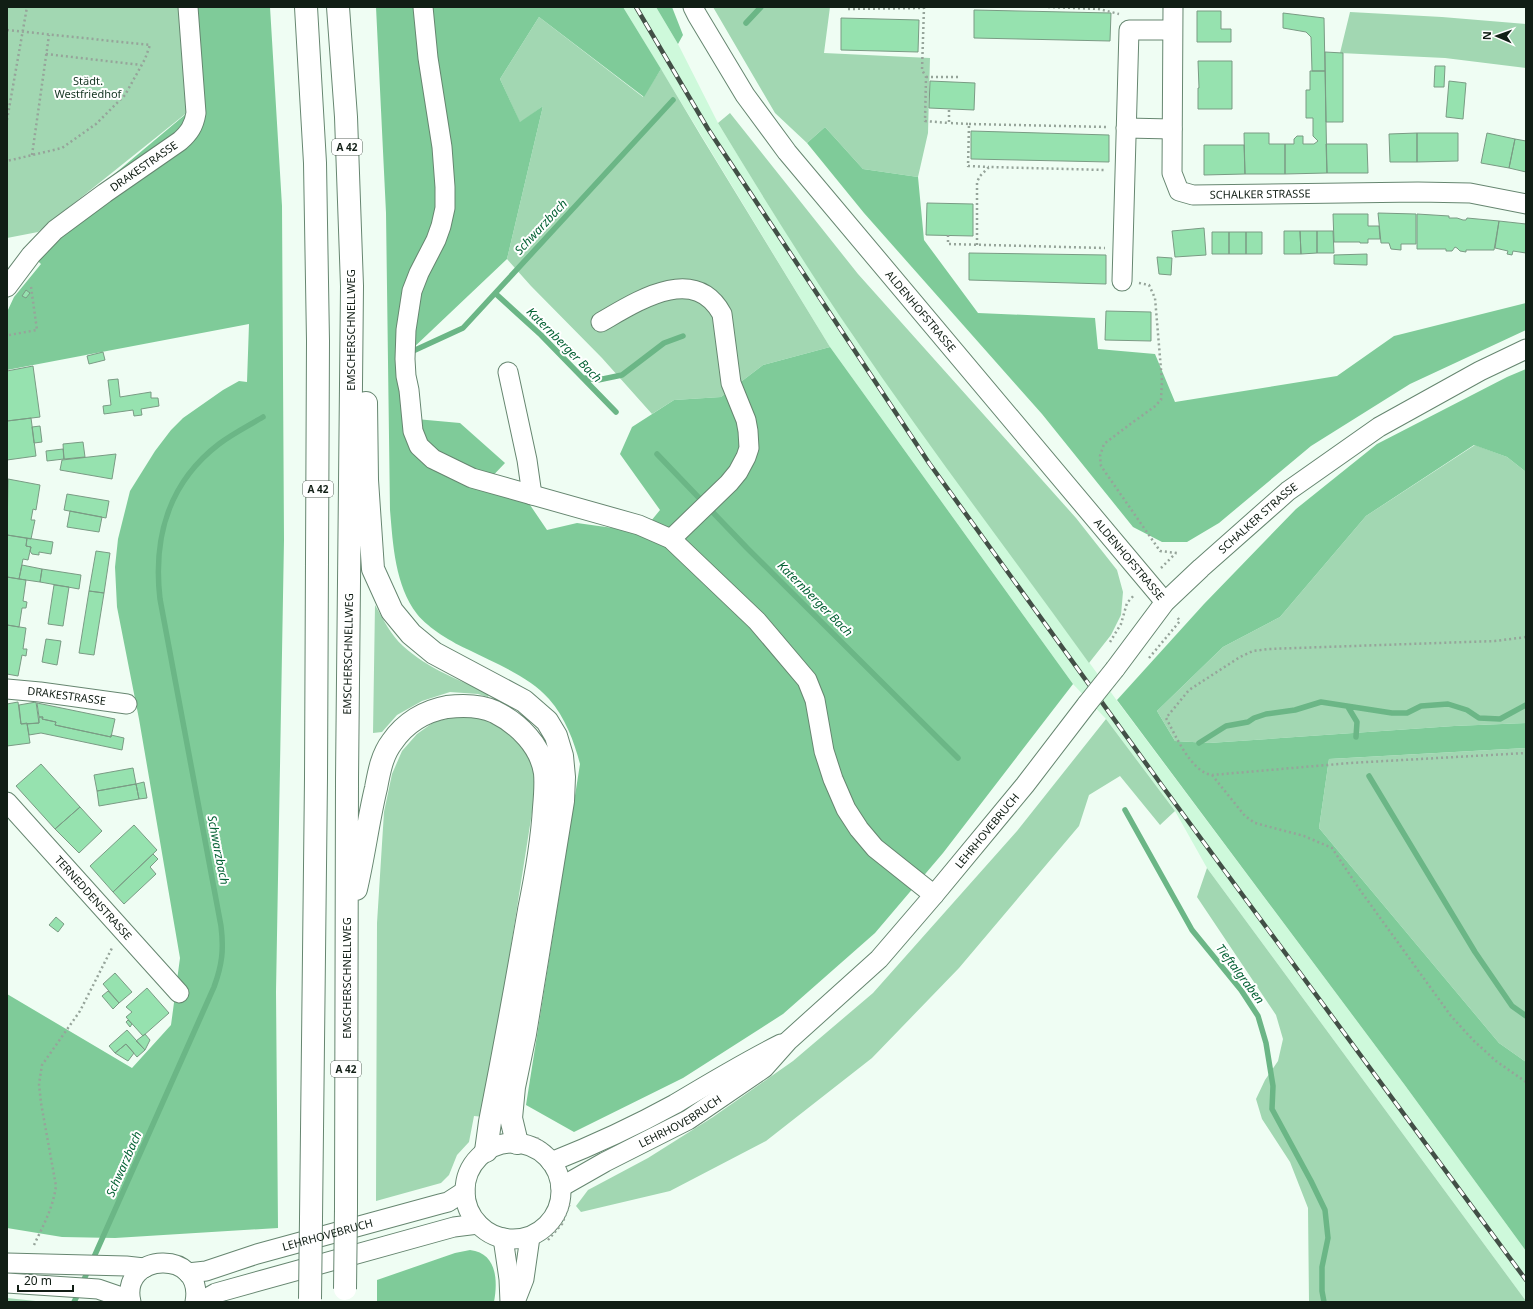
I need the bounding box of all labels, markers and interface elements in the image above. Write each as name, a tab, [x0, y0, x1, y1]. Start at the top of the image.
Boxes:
north arrow	[1477, 16, 1517, 56]
text: N	[1479, 31, 1494, 40]
park label: Städt. Westfriedhof	[55, 73, 123, 101]
street label: DRAKESTRASSE	[107, 137, 180, 194]
road number: A 42	[332, 139, 362, 155]
street label: SCHALKER STRASSE	[1210, 185, 1311, 202]
water label: Schwarzbach	[510, 195, 571, 258]
street label: ALDENHOFSTRASSE	[883, 267, 960, 355]
street label: EMSCHERSCHNELLWEG	[343, 269, 358, 391]
water label: Katernberger Bach	[523, 303, 606, 386]
street label: SCHALKER STRASSE	[1215, 479, 1300, 556]
road number: A 42	[303, 481, 333, 497]
street label: ALDENHOFSTRASSE	[1091, 515, 1168, 603]
water label: Katernberger Bach	[774, 557, 857, 640]
street label: EMSCHERSCHNELLWEG	[339, 593, 356, 715]
street label: DRAKESTRASSE	[27, 683, 107, 708]
street label: LEHRHOVEBRUCH	[951, 790, 1022, 871]
water label: Schwarzbach	[203, 814, 234, 886]
street label: TERNEDDENSTRASSE	[52, 852, 136, 943]
street label: EMSCHERSCHNELLWEG	[339, 917, 354, 1039]
water label: Tieftalgraben	[1212, 940, 1269, 1007]
road number: A 42	[331, 1061, 361, 1077]
street label: LEHRHOVEBRUCH	[636, 1091, 724, 1151]
water label: Schwarzbach	[102, 1128, 146, 1199]
street label: LEHRHOVEBRUCH	[280, 1215, 374, 1254]
scale bar	[18, 1267, 73, 1293]
text: 20 m	[24, 1272, 52, 1289]

